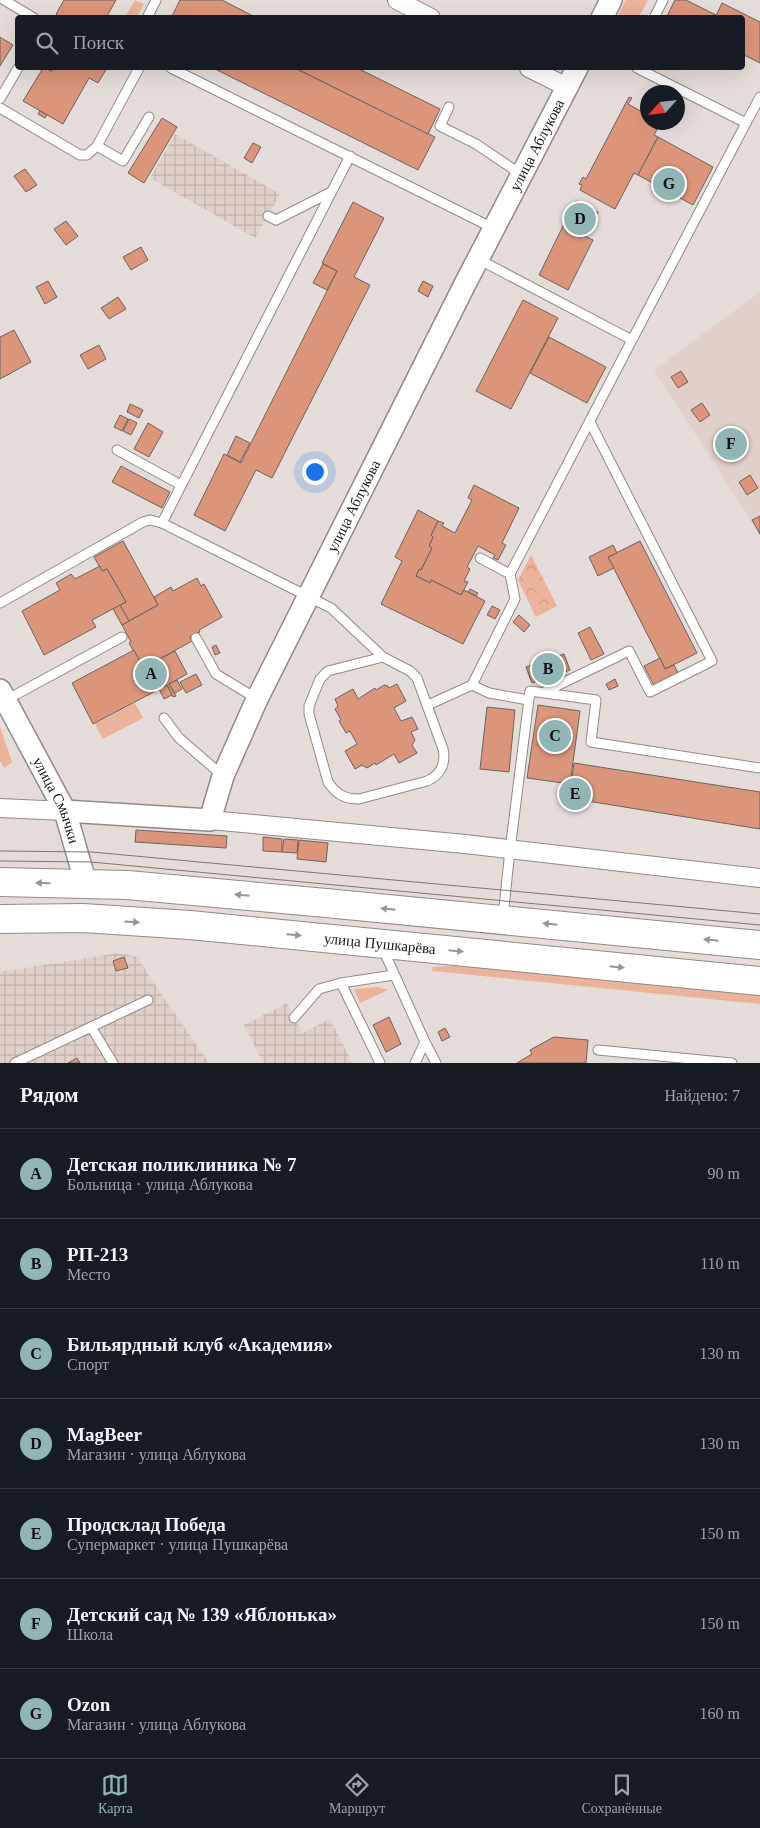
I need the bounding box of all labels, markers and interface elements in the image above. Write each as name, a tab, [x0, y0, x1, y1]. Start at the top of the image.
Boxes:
search box	[15, 15, 745, 70]
icon: search	[33, 29, 61, 57]
text: Поиск	[73, 32, 124, 53]
north arrow	[640, 85, 685, 130]
street label: улица Аблукова	[507, 96, 567, 194]
pin: G	[653, 165, 685, 203]
pin: D	[564, 200, 596, 238]
pin: F	[715, 425, 747, 463]
street label: улица Аблукова	[324, 457, 384, 555]
your location	[302, 459, 328, 485]
pin: B	[532, 650, 564, 688]
pin: A	[135, 655, 167, 693]
pin: C	[539, 717, 571, 755]
street label: улица Смычки	[30, 754, 82, 845]
pin: E	[559, 775, 591, 813]
one-way arrow	[35, 879, 51, 887]
one-way arrow	[234, 891, 250, 899]
one-way arrow	[380, 904, 396, 912]
one-way arrow	[124, 918, 140, 926]
one-way arrow	[541, 920, 557, 928]
street label: улица Пушкарёва	[323, 930, 437, 957]
one-way arrow	[286, 931, 302, 939]
one-way arrow	[703, 936, 719, 944]
one-way arrow	[448, 947, 464, 955]
one-way arrow	[610, 963, 626, 971]
text: Рядом	[20, 1083, 79, 1107]
text: Найдено: 7	[665, 1087, 740, 1104]
text: Детская поликлиника № 7	[67, 1154, 296, 1175]
text: A	[30, 1165, 42, 1182]
text: 90 m	[708, 1165, 740, 1182]
text: Больница · улица Аблукова	[67, 1176, 253, 1193]
text: РП-213	[67, 1244, 128, 1265]
text: B	[31, 1255, 41, 1272]
text: 110 m	[700, 1255, 740, 1272]
text: Место	[67, 1266, 110, 1283]
text: Бильярдный клуб «Академия»	[67, 1334, 333, 1355]
text: C	[30, 1345, 42, 1362]
text: 130 m	[700, 1345, 740, 1362]
text: Спорт	[67, 1356, 109, 1373]
text: MagBeer	[67, 1424, 142, 1445]
text: D	[30, 1435, 42, 1452]
text: 130 m	[700, 1435, 740, 1452]
text: Магазин · улица Аблукова	[67, 1446, 246, 1463]
text: Продсклад Победа	[67, 1514, 226, 1535]
text: E	[31, 1525, 41, 1542]
text: 150 m	[700, 1525, 740, 1542]
text: Супермаркет · улица Пушкарёва	[67, 1536, 288, 1553]
text: Детский сад № 139 «Яблонька»	[67, 1604, 337, 1625]
text: F	[31, 1615, 41, 1632]
text: 150 m	[700, 1615, 740, 1632]
text: Школа	[67, 1626, 113, 1643]
text: Ozon	[67, 1694, 110, 1715]
text: G	[30, 1705, 42, 1722]
text: 160 m	[700, 1705, 740, 1722]
text: Магазин · улица Аблукова	[67, 1716, 246, 1733]
tab: Карта	[98, 1771, 133, 1817]
tab: Маршрут	[329, 1771, 385, 1817]
tab: Сохранённые	[581, 1771, 662, 1817]

